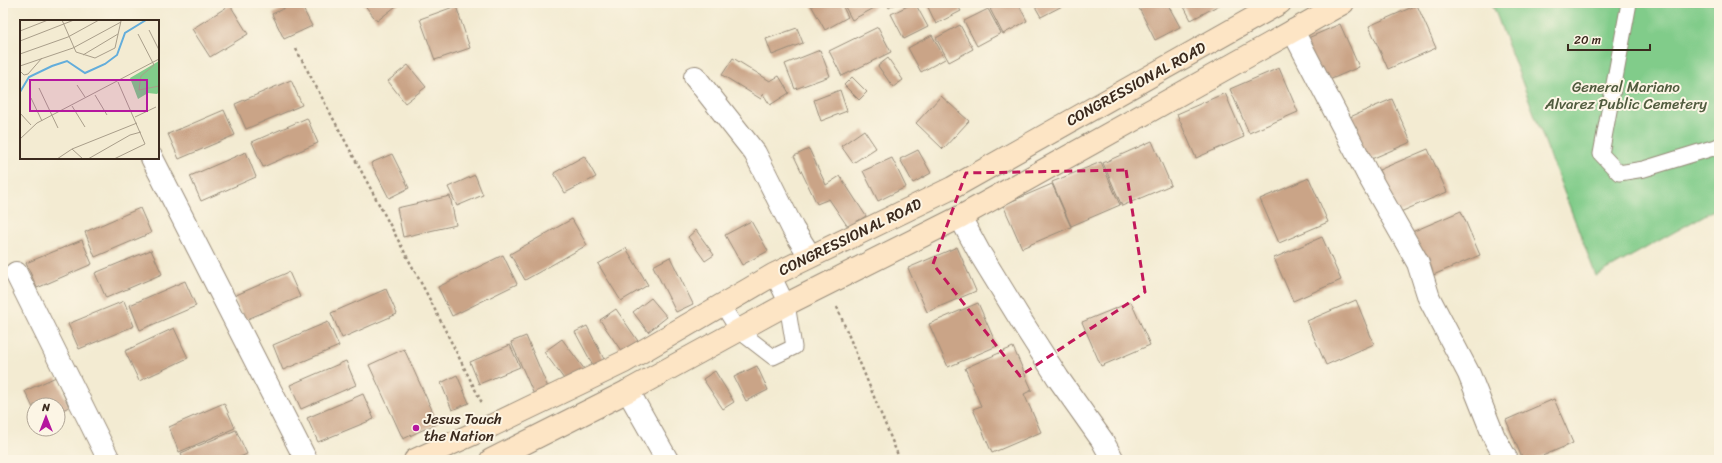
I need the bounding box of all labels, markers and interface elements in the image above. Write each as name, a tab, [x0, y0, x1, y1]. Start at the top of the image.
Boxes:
inset map	[20, 20, 159, 159]
scale bar	[1568, 26, 1650, 52]
text: 20 m	[1574, 29, 1601, 51]
street label: CONGRESSIONAL ROAD	[1061, 35, 1211, 133]
park label: General Mariano Alvarez Public Cemetery	[1544, 74, 1707, 117]
street label: CONGRESSIONAL ROAD	[774, 191, 926, 283]
north arrow	[26, 397, 66, 437]
text: N	[41, 398, 50, 417]
place label: Jesus Touch the Nation	[423, 406, 502, 449]
marker: Jesus Touch the Nation	[411, 423, 421, 433]

